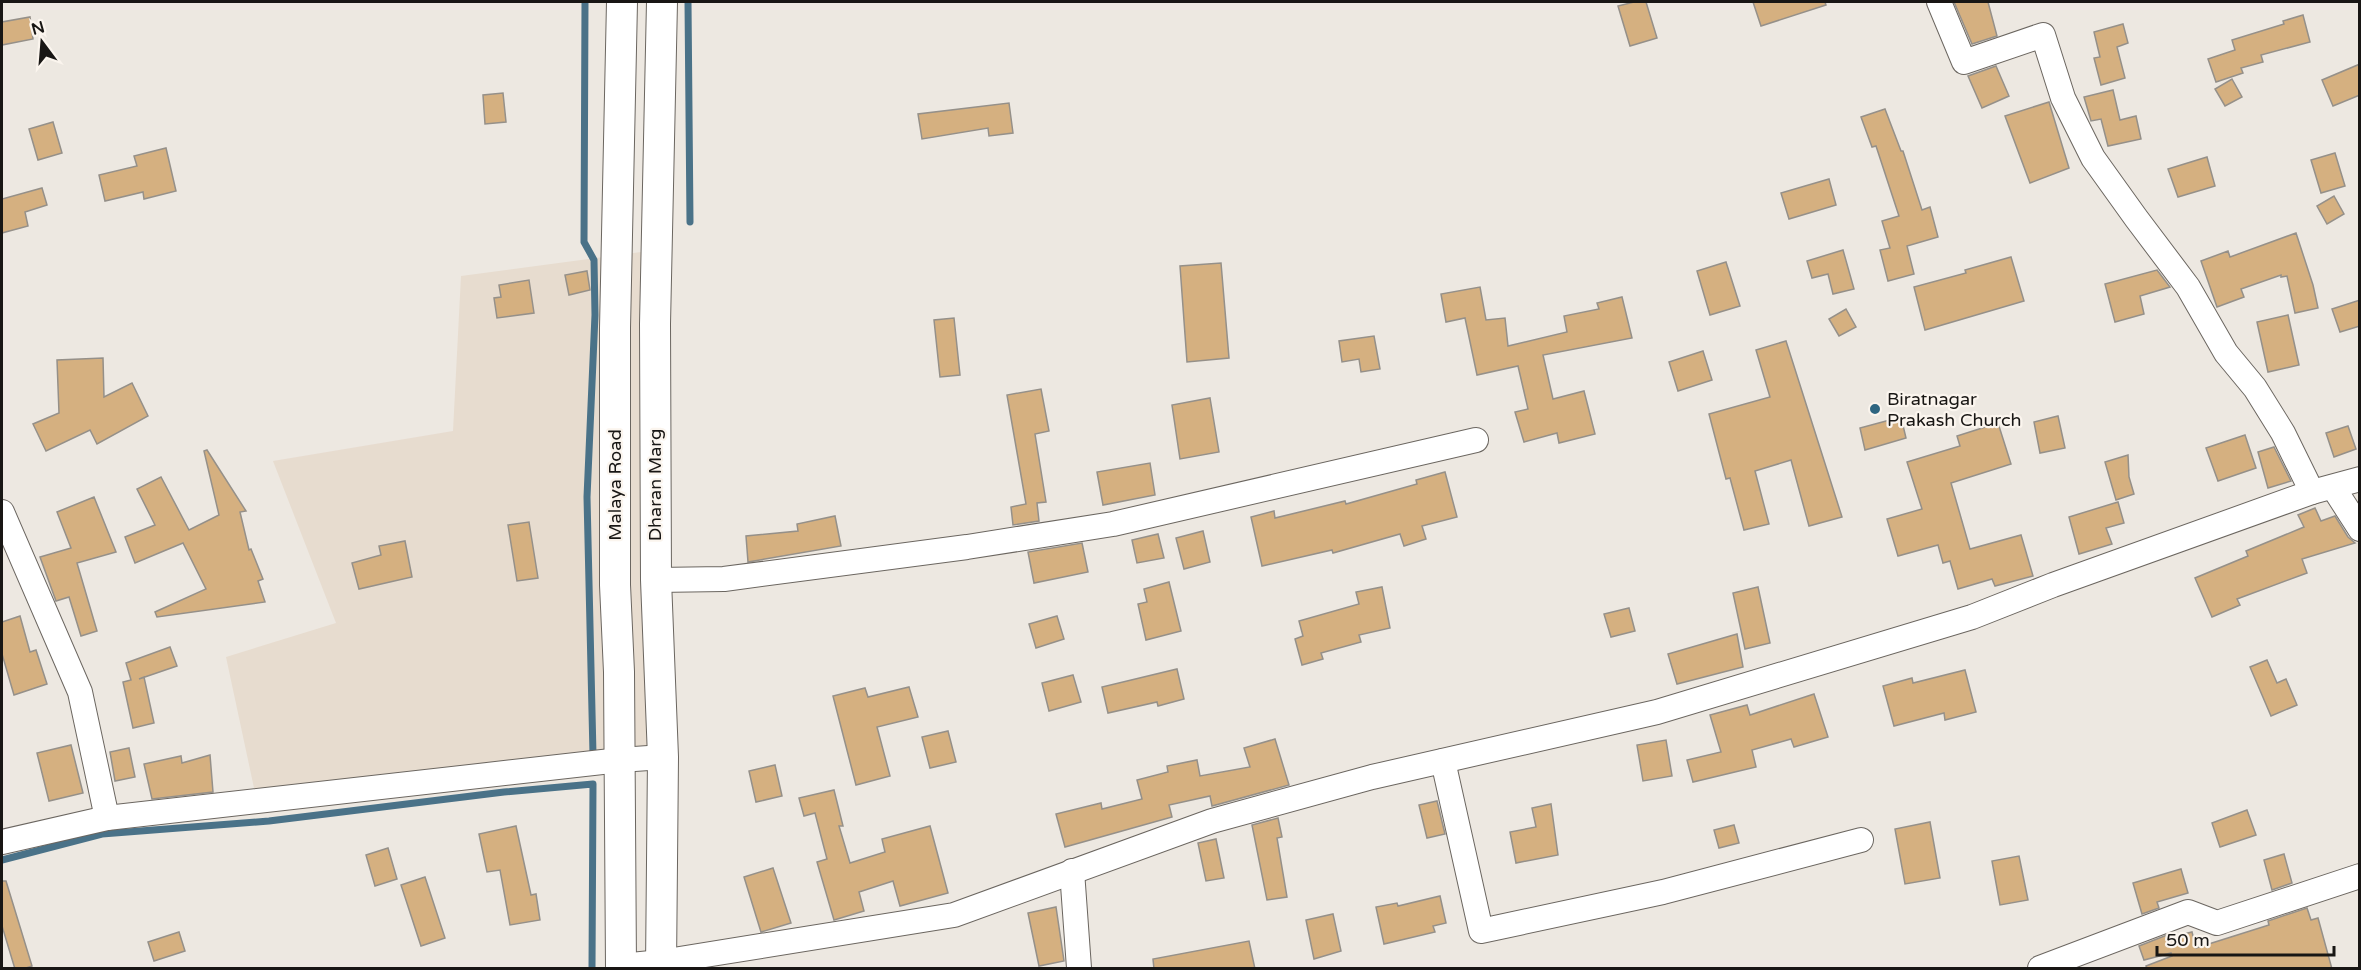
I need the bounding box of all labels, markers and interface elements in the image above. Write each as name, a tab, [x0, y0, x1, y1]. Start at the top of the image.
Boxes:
north arrow	[12, 12, 72, 72]
text: N	[29, 17, 47, 40]
place label: Biratnagar Prakash Church	[1887, 388, 2022, 431]
marker: Biratnagar Prakash Church	[1868, 402, 1882, 416]
street label: Malaya Road	[604, 429, 626, 541]
street label: Dharan Marg	[644, 429, 666, 541]
scale bar	[2157, 919, 2334, 957]
text: 50 m	[2166, 929, 2210, 951]

